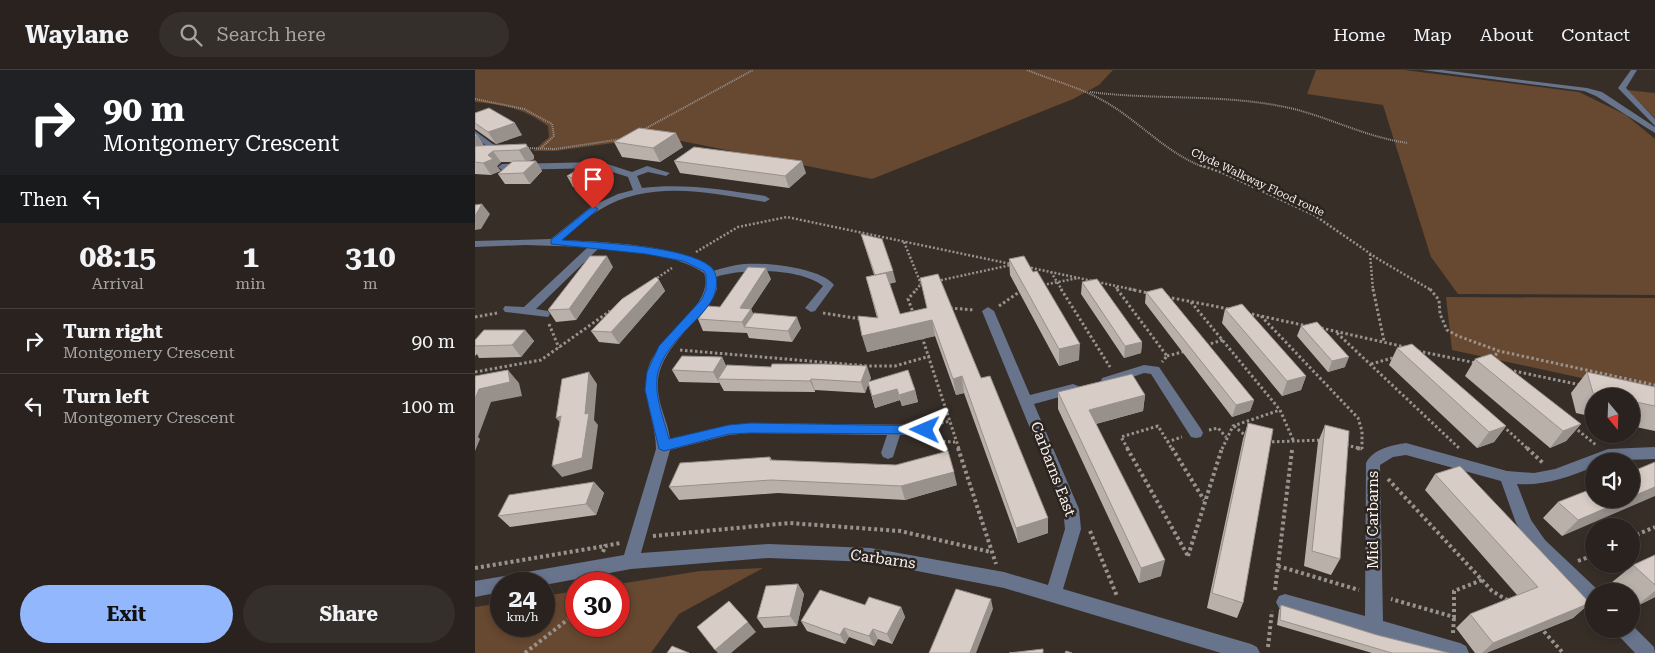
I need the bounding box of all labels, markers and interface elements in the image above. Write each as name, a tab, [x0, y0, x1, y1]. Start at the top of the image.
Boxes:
search box	[159, 12, 509, 57]
text: Waylane	[25, 21, 129, 49]
icon: search	[177, 21, 205, 49]
text: Search here	[217, 23, 326, 46]
text: Home	[1333, 24, 1385, 45]
text: Map	[1413, 24, 1452, 45]
text: About	[1480, 24, 1533, 45]
text: Contact	[1561, 24, 1630, 45]
text: 90 m	[103, 89, 185, 130]
icon: right	[20, 90, 85, 155]
text: Montgomery Crescent	[103, 131, 339, 156]
street label: Clyde Walkway Flood route	[1189, 146, 1327, 219]
pin	[572, 158, 614, 209]
icon: arrive	[579, 165, 607, 193]
icon: left	[78, 185, 106, 213]
text: Then	[20, 188, 68, 211]
text: 08:15	[79, 239, 156, 274]
text: 1	[242, 239, 259, 274]
text: 310	[345, 239, 395, 274]
text: Arrival	[92, 274, 144, 293]
text: min	[236, 274, 266, 293]
text: m	[363, 274, 378, 293]
text: Turn right	[63, 320, 163, 343]
icon: right	[20, 327, 48, 355]
text: 90 m	[412, 330, 455, 353]
text: Montgomery Crescent	[63, 343, 235, 362]
text: Turn left	[63, 385, 149, 408]
north arrow	[1585, 388, 1640, 442]
map controls	[1585, 388, 1640, 638]
icon: left	[20, 392, 48, 420]
text: 100 m	[401, 395, 455, 418]
position arrow	[898, 403, 950, 455]
text: Montgomery Crescent	[63, 408, 235, 427]
street label: Carbarns East	[1027, 419, 1079, 519]
button: sound	[1585, 453, 1640, 508]
street label: Mid Carbarns	[1364, 471, 1382, 569]
button: +	[1585, 518, 1640, 573]
street label: Carbarns	[849, 546, 917, 572]
speed limit sign: 30	[565, 572, 630, 637]
button: −	[1585, 583, 1640, 638]
text: 24	[508, 584, 537, 613]
button: Exit	[20, 585, 233, 643]
button: Share	[243, 585, 455, 643]
text: km/h	[506, 610, 539, 624]

